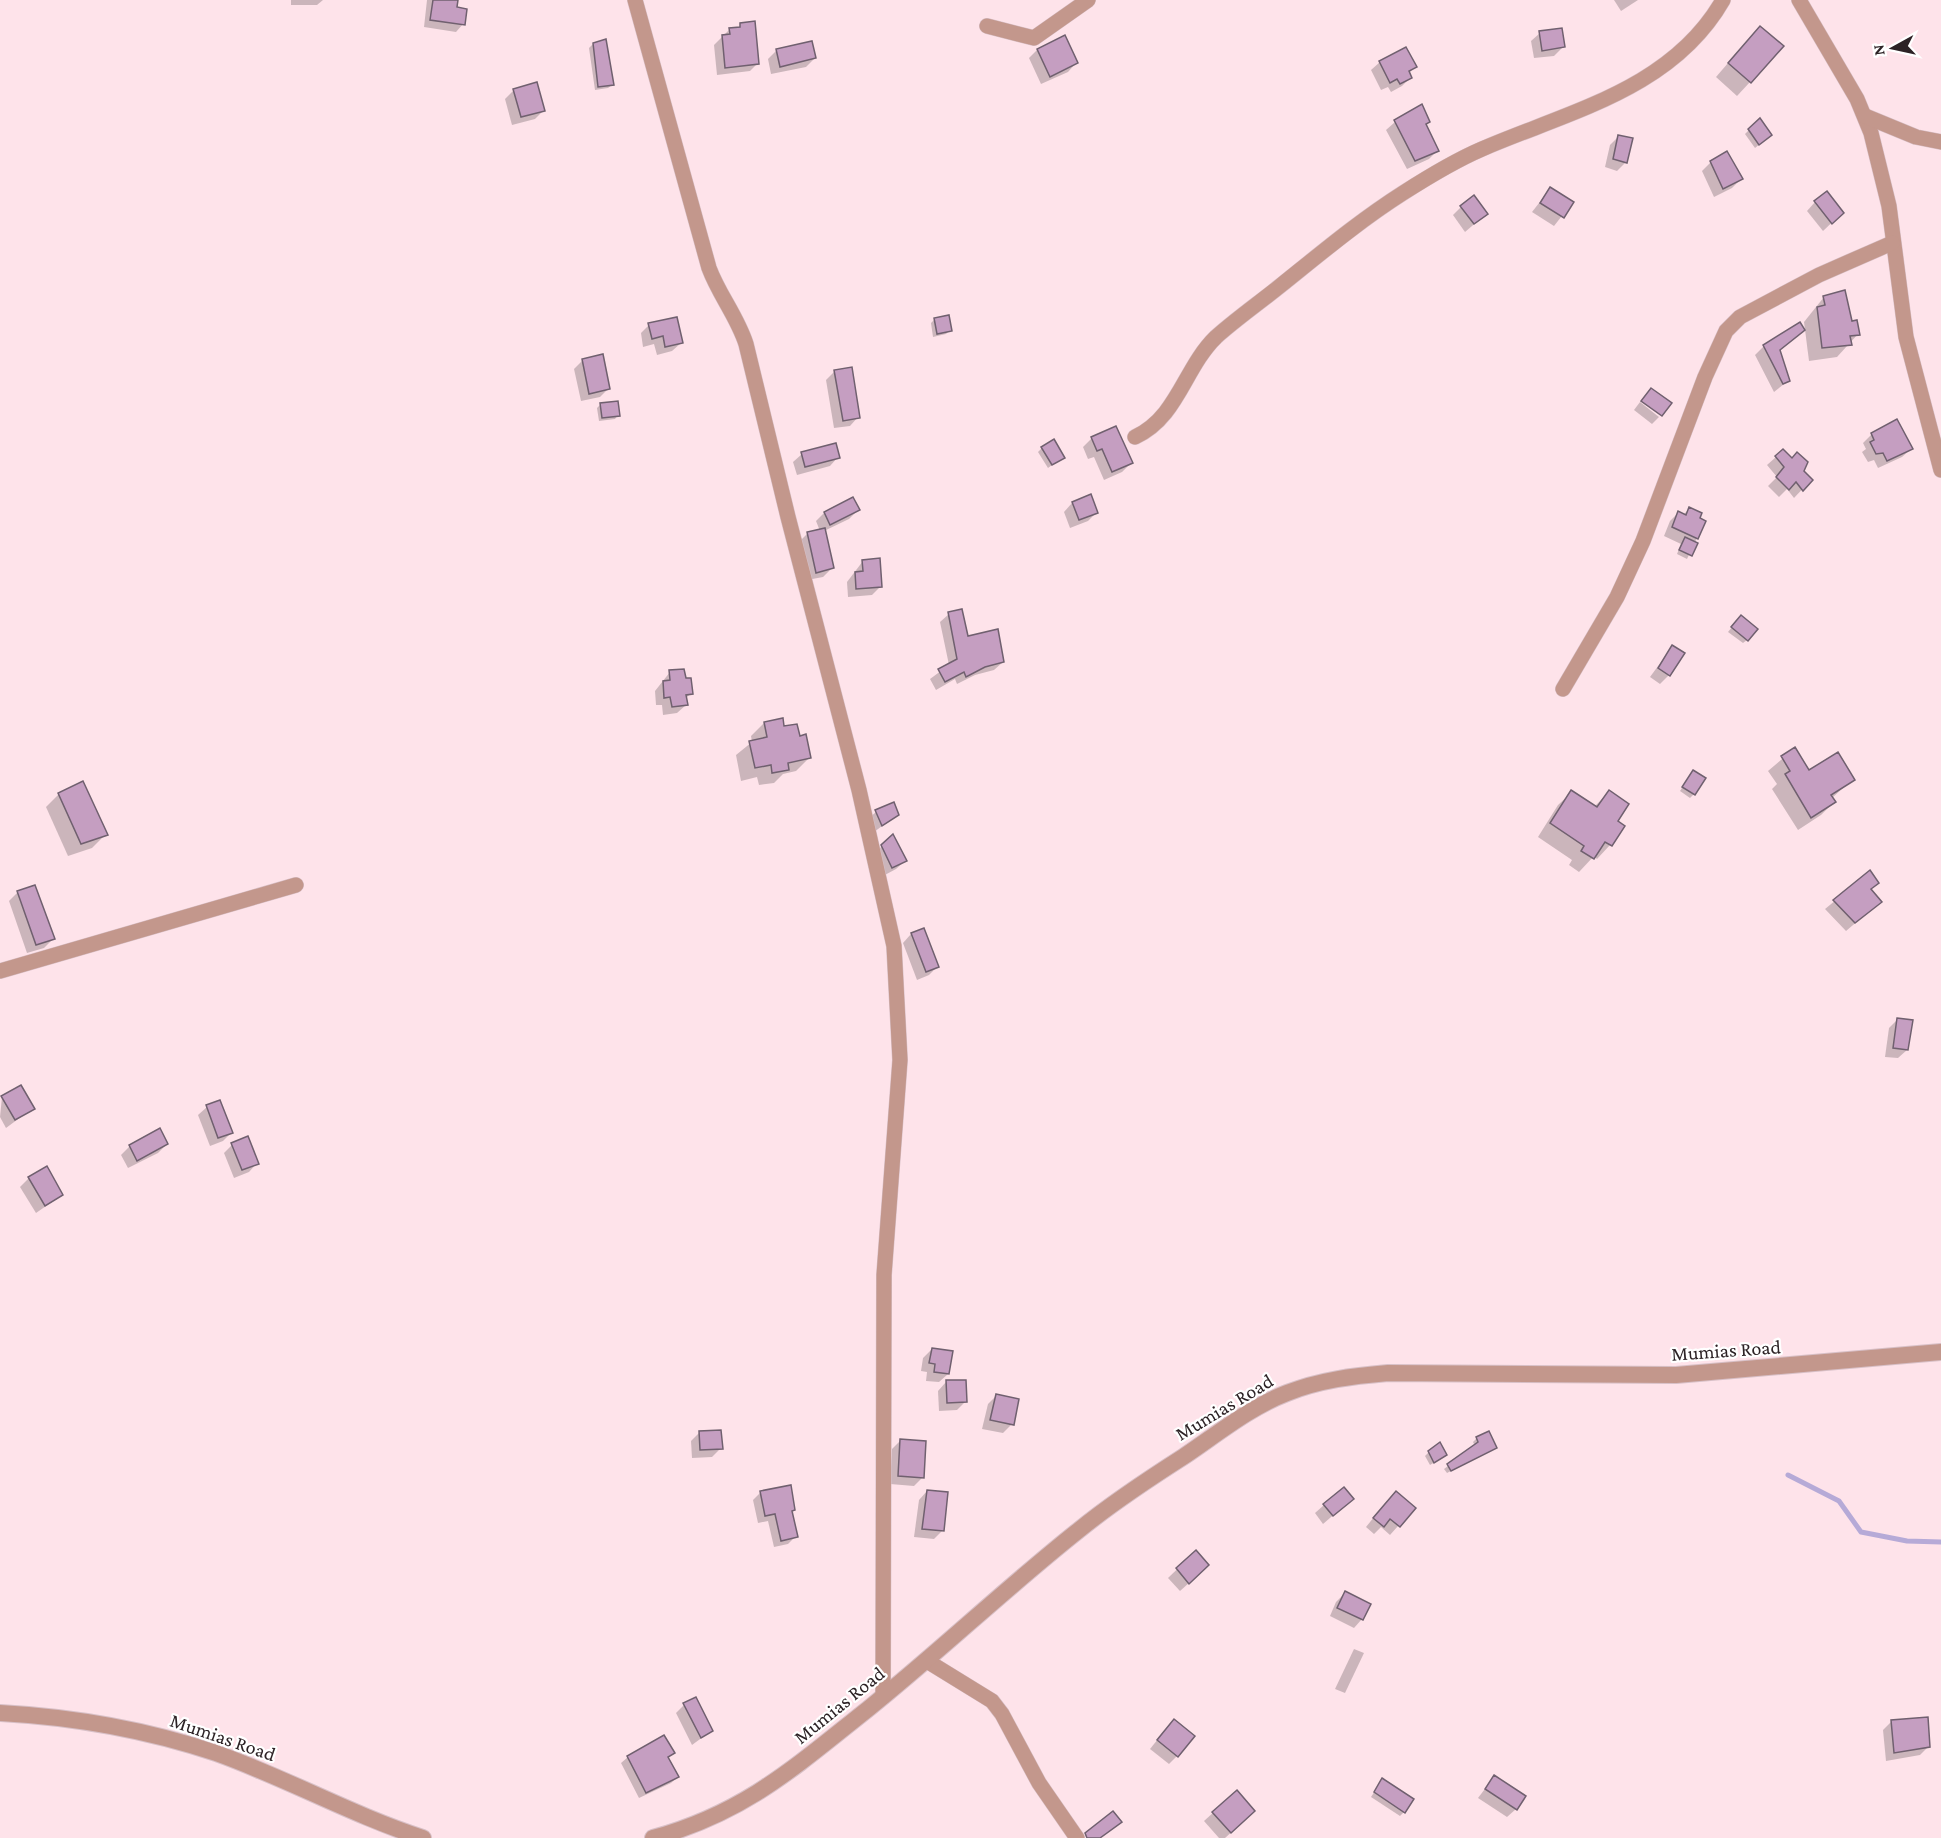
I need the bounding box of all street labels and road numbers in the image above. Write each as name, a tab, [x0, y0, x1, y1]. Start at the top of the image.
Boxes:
street label: Mumias Road	[1670, 1335, 1782, 1365]
street label: Mumias Road	[1171, 1369, 1277, 1445]
street label: Mumias Road	[789, 1662, 889, 1748]
street label: Mumias Road	[167, 1709, 279, 1765]

